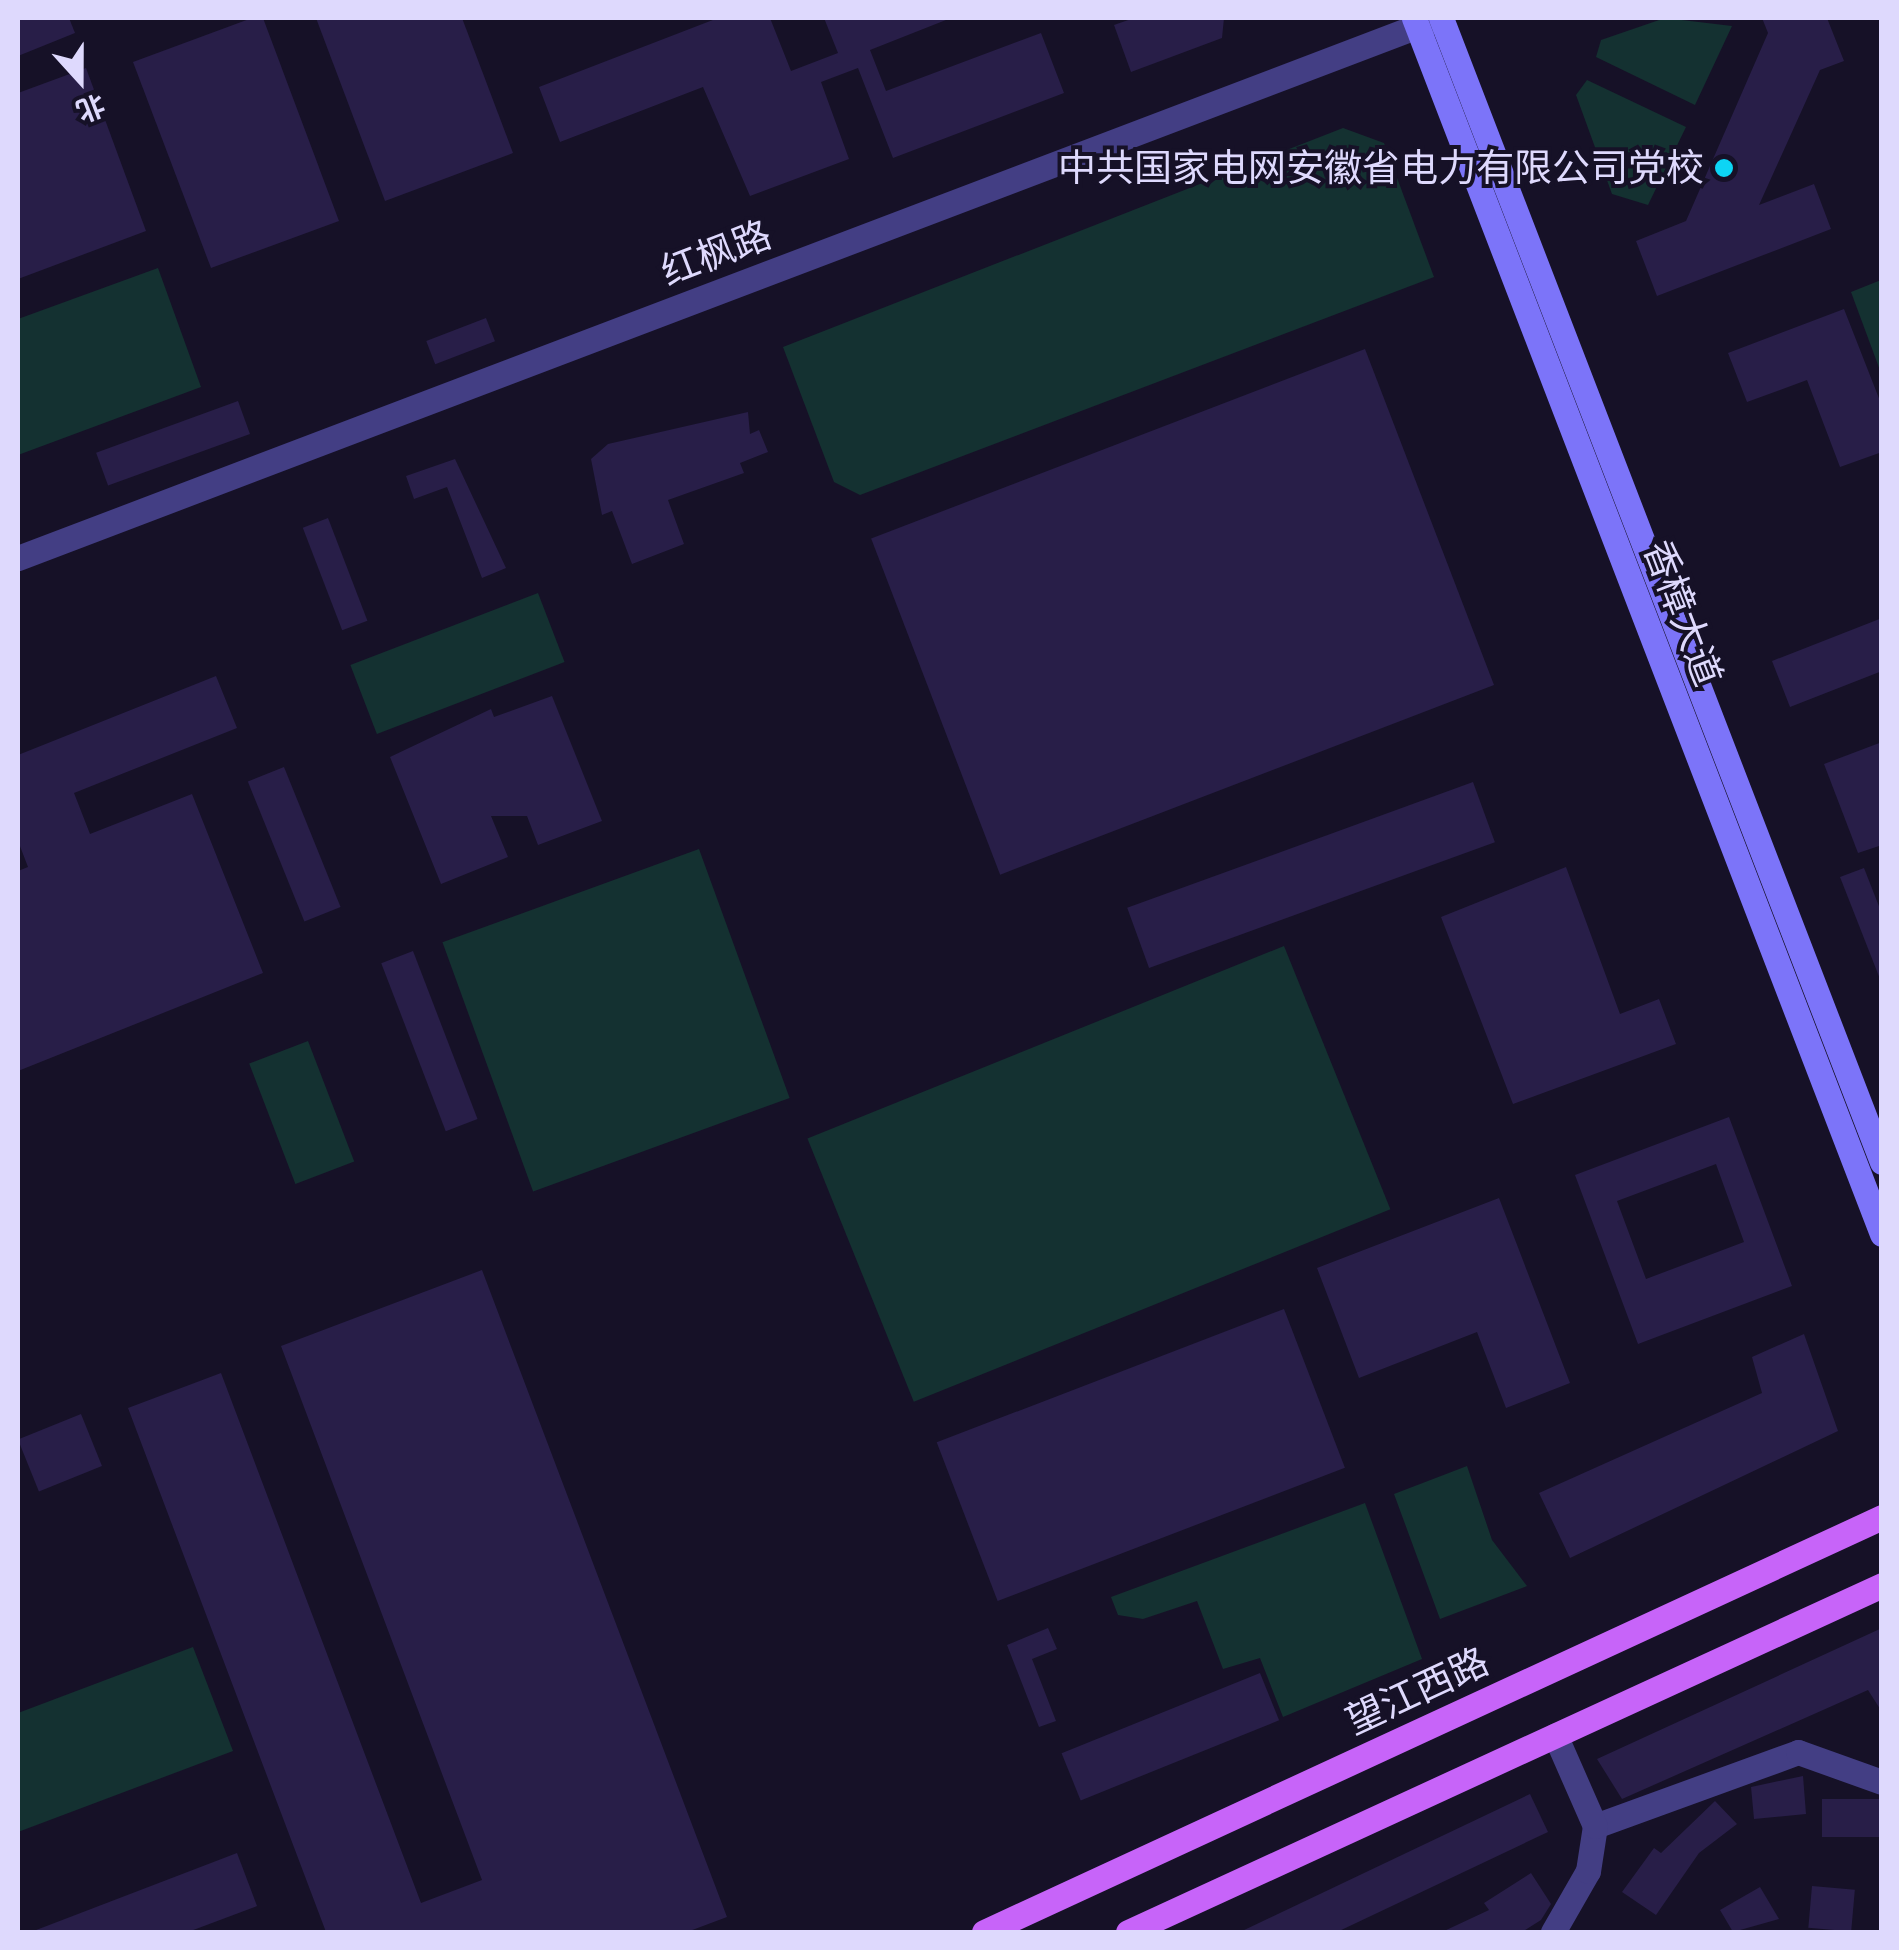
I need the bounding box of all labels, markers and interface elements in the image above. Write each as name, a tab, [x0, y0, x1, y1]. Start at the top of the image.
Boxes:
north arrow	[30, 30, 130, 130]
text: 北	[72, 87, 110, 130]
place label: 中共国家电网安徽省电力有限公司党校	[1058, 145, 1704, 191]
marker: 中共国家电网安徽省电力有限公司党校	[1713, 157, 1735, 179]
street label: 红枫路	[655, 211, 777, 295]
street label: 香樟大道	[1634, 534, 1732, 692]
street label: 望江西路	[1338, 1638, 1496, 1744]

